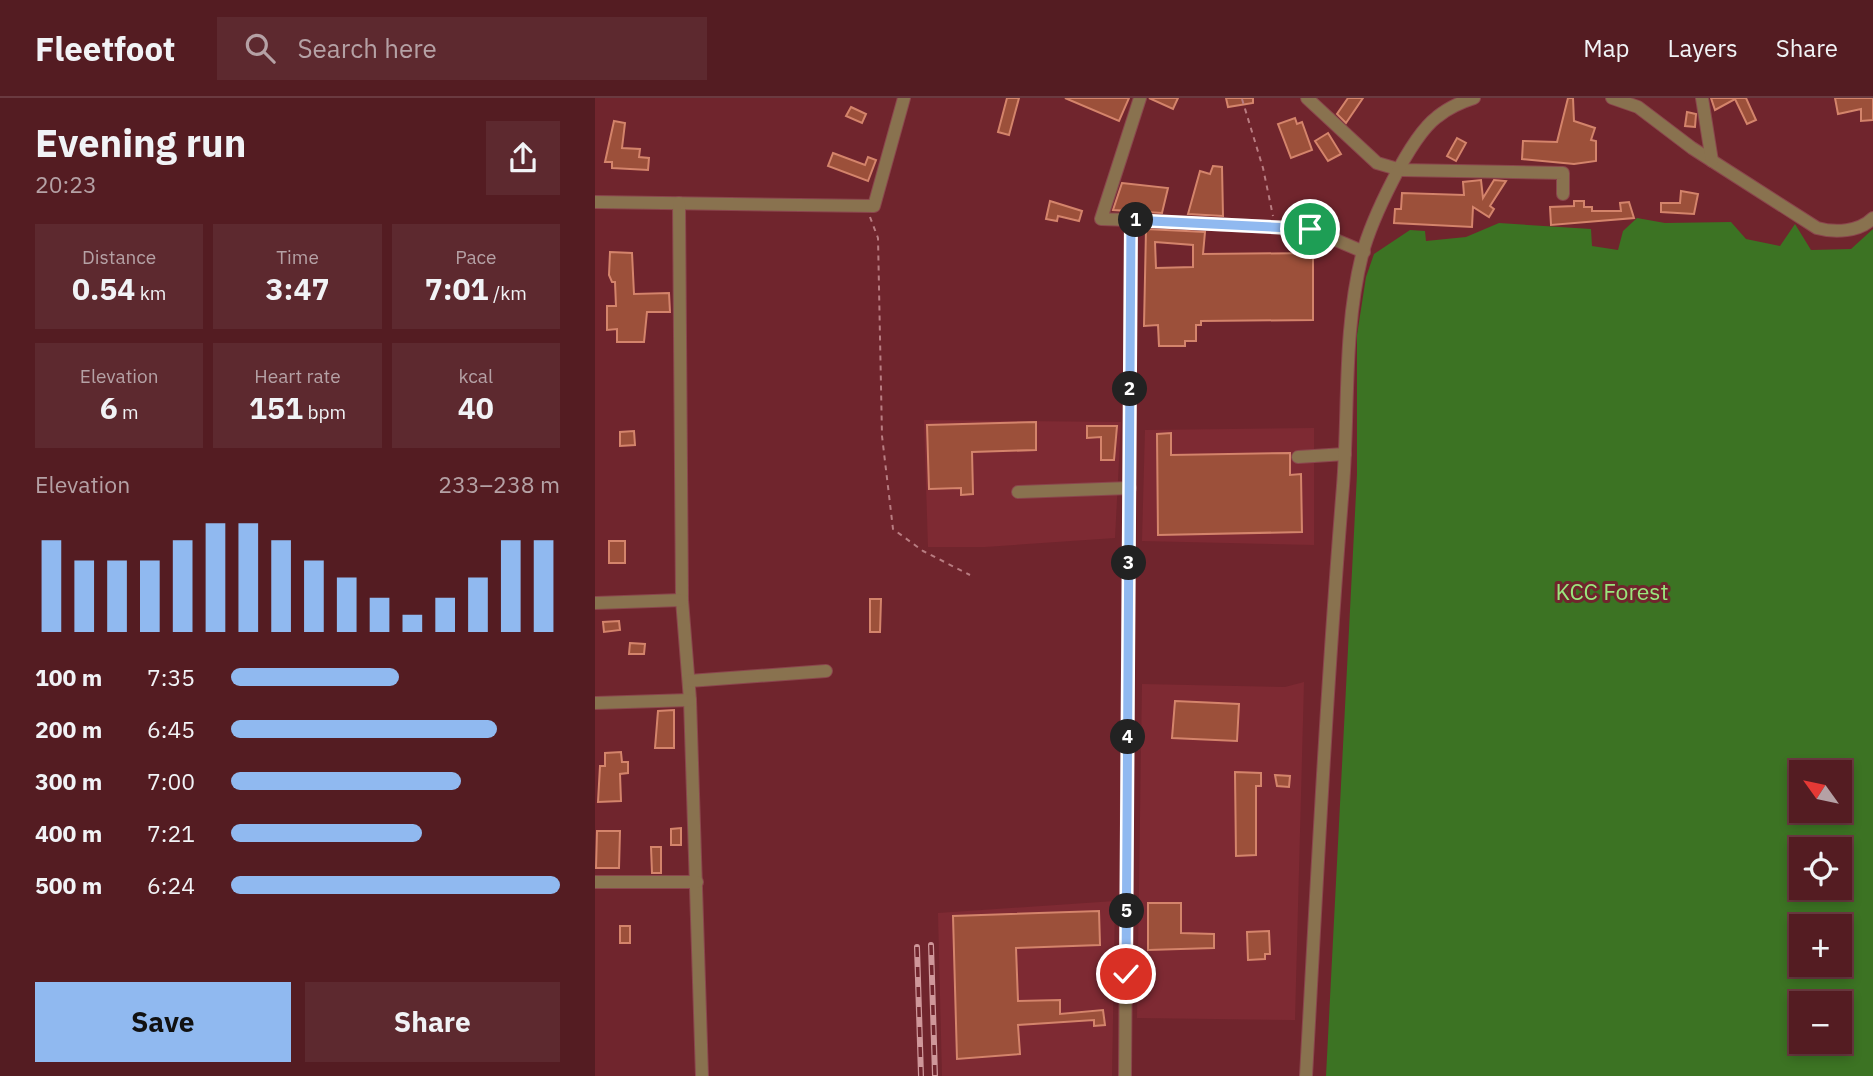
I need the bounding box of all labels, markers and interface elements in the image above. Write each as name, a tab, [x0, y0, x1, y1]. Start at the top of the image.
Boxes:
search box	[217, 17, 707, 80]
text: Fleetfoot	[35, 27, 175, 70]
icon: search	[241, 29, 279, 67]
text: Search here	[297, 31, 437, 65]
text: Map	[1583, 32, 1630, 64]
text: Layers	[1668, 32, 1738, 64]
text: Share	[1776, 32, 1838, 64]
text: Evening run	[35, 118, 246, 167]
button: share	[486, 121, 560, 195]
text: 20:23	[35, 169, 97, 199]
pin	[1280, 199, 1340, 259]
pin: 1	[1119, 202, 1153, 238]
text: 1	[1130, 207, 1141, 231]
icon: arrive	[1291, 210, 1329, 248]
text: Distance	[82, 245, 156, 269]
text: Time	[276, 245, 319, 269]
text: Pace	[455, 245, 497, 269]
text: 0.54	[72, 269, 135, 308]
text: 3:47	[266, 269, 329, 308]
text: 7:01	[425, 269, 489, 308]
text: km	[135, 281, 166, 305]
text: /km	[489, 281, 527, 305]
text: Elevation	[80, 364, 159, 388]
text: Heart rate	[254, 364, 341, 388]
text: kcal	[459, 364, 493, 388]
pin: 2	[1113, 372, 1147, 406]
text: 2	[1124, 376, 1135, 400]
text: 6	[100, 388, 118, 427]
text: 151	[249, 388, 303, 427]
text: 40	[458, 388, 494, 427]
text: m	[118, 400, 139, 424]
text: bpm	[303, 400, 346, 424]
text: Elevation	[35, 469, 130, 499]
text: 233–238 m	[438, 469, 560, 499]
pin: 3	[1111, 546, 1147, 580]
text: 3	[1123, 550, 1134, 574]
park label: KCC Forest	[1556, 576, 1668, 606]
text: 100 m	[35, 662, 102, 692]
text: 7:35	[147, 662, 195, 692]
text: 200 m	[35, 714, 102, 744]
text: 6:45	[147, 714, 195, 744]
pin: 4	[1111, 720, 1145, 754]
text: 4	[1122, 724, 1133, 748]
north arrow	[1789, 760, 1851, 822]
map controls	[1789, 760, 1852, 1054]
text: 300 m	[35, 766, 102, 796]
text: 7:00	[147, 766, 195, 796]
text: 400 m	[35, 818, 102, 848]
text: 7:21	[147, 818, 195, 848]
button: locate	[1789, 837, 1852, 900]
text: 500 m	[35, 870, 102, 900]
text: 6:24	[147, 870, 195, 900]
pin: 5	[1109, 894, 1145, 928]
text: 5	[1121, 898, 1132, 922]
button: +	[1789, 914, 1852, 977]
pin	[1096, 944, 1156, 1004]
icon: check	[1107, 955, 1145, 993]
button: Save	[35, 982, 291, 1062]
button: Share	[305, 982, 560, 1062]
button: −	[1789, 991, 1852, 1054]

